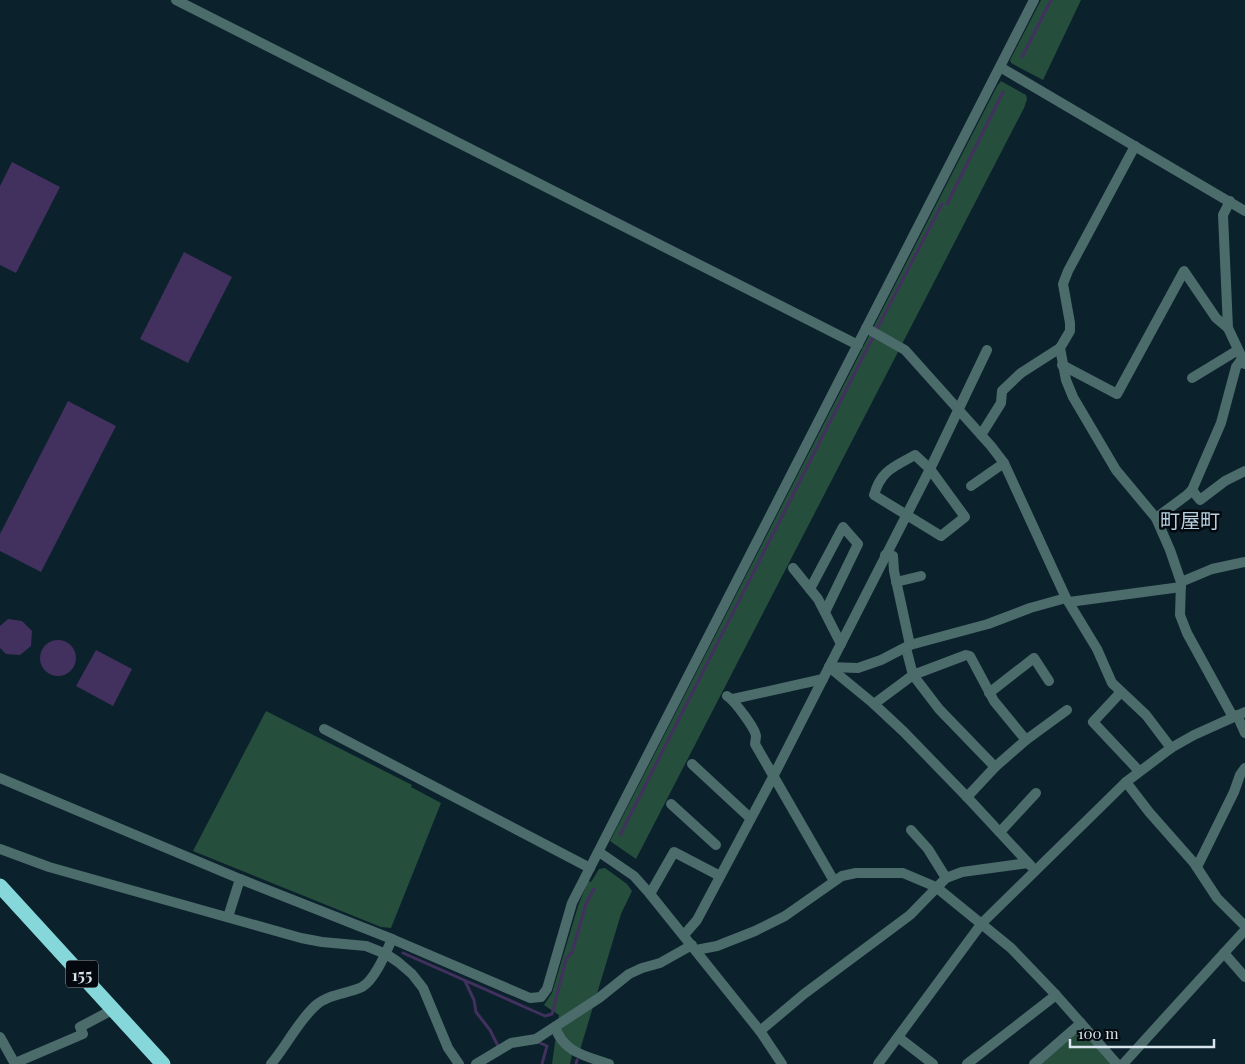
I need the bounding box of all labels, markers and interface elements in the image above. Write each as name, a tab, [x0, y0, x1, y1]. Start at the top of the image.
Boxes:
district label: 町屋町	[1160, 506, 1220, 533]
road number: 155	[66, 961, 98, 988]
scale bar	[1070, 1016, 1214, 1048]
text: 100 m	[1078, 1023, 1119, 1043]

